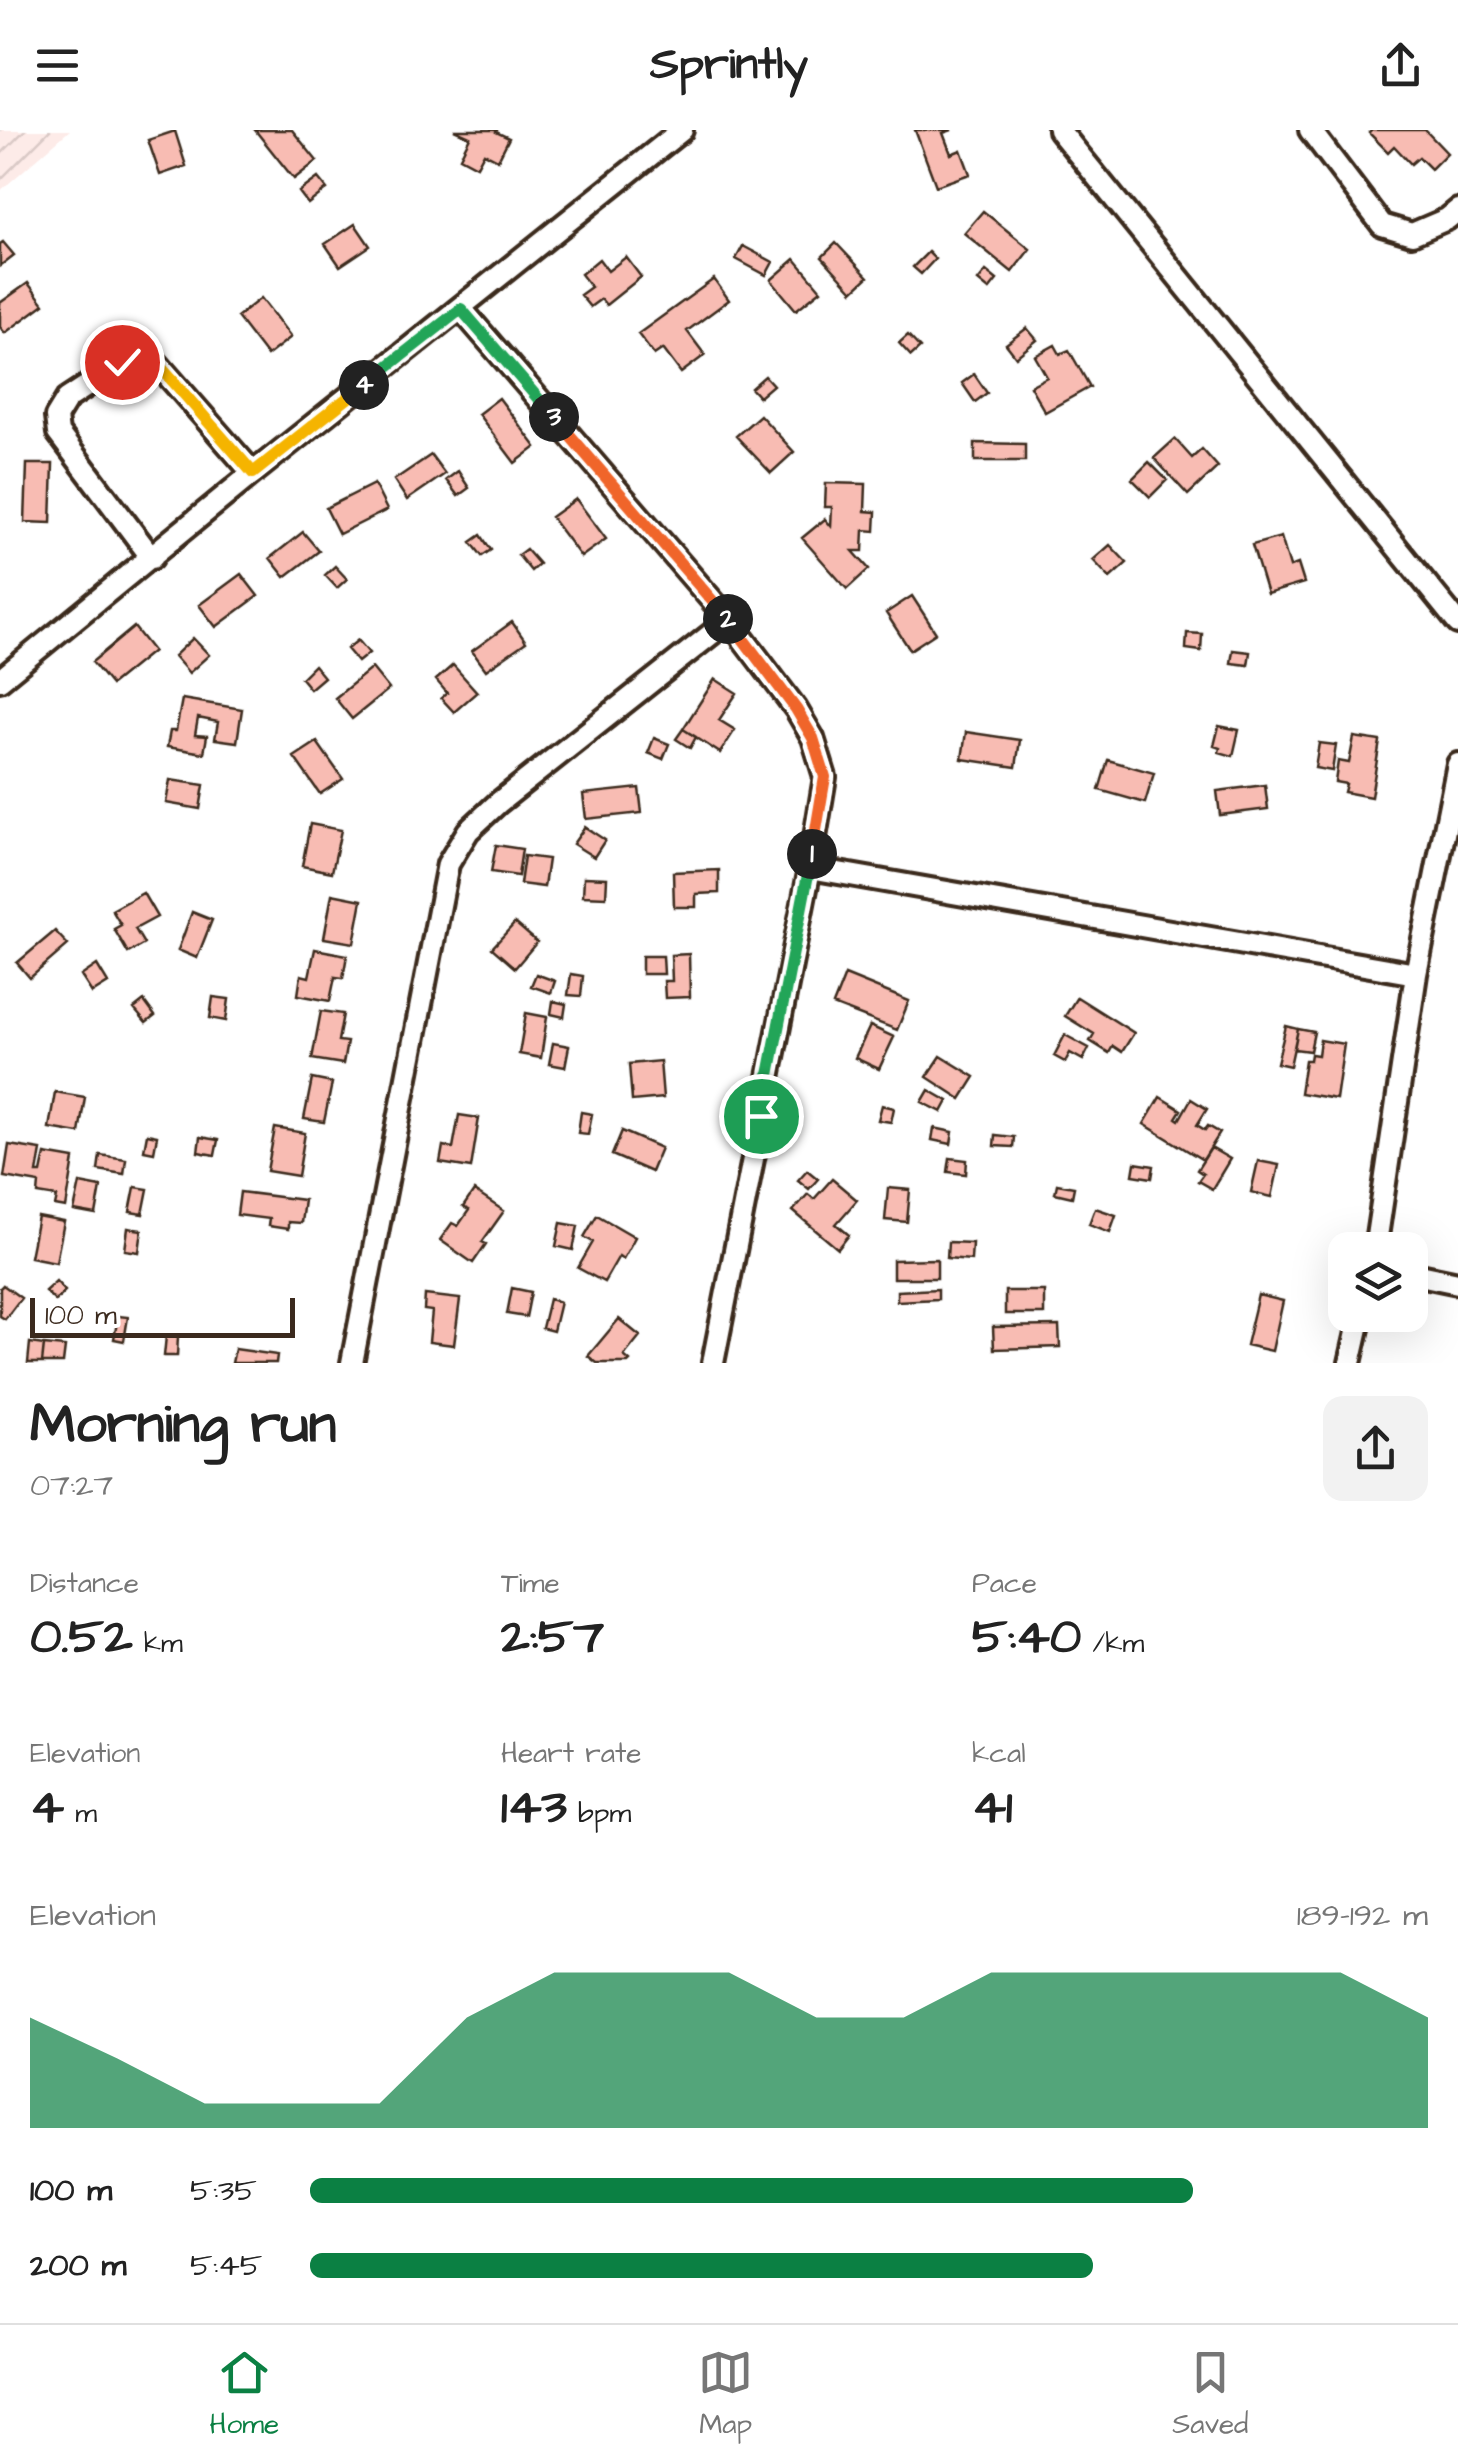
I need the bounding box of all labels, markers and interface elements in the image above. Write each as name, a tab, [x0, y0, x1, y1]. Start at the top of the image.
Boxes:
text: Sprintly	[650, 34, 808, 96]
icon: menu	[30, 38, 85, 93]
icon: share	[1373, 38, 1428, 93]
pin	[80, 320, 165, 405]
icon: check	[95, 335, 150, 390]
pin: 4	[339, 360, 389, 410]
text: 4	[354, 365, 374, 404]
pin: 3	[529, 392, 579, 442]
text: 3	[547, 397, 561, 436]
pin: 2	[703, 594, 753, 644]
text: 2	[720, 599, 736, 638]
pin: 1	[787, 829, 837, 879]
text: 1	[810, 834, 814, 873]
pin	[719, 1074, 804, 1159]
icon: arrive	[734, 1089, 789, 1144]
map controls	[1328, 1232, 1428, 1332]
button: layers	[1328, 1232, 1428, 1332]
scale bar	[30, 1293, 295, 1338]
text: 100 m	[45, 1296, 117, 1335]
text: Morning run	[30, 1387, 336, 1463]
button: share	[1323, 1396, 1428, 1501]
text: 07:27	[30, 1463, 113, 1508]
text: Distance	[30, 1564, 139, 1603]
text: Time	[501, 1564, 560, 1603]
text: Pace	[972, 1564, 1037, 1603]
text: 0.52	[30, 1603, 133, 1672]
text: 2:57	[501, 1603, 604, 1672]
text: 5:40	[972, 1603, 1081, 1672]
text: km	[133, 1624, 183, 1663]
text: /km	[1081, 1624, 1144, 1663]
text: Elevation	[30, 1734, 140, 1773]
text: Heart rate	[501, 1734, 642, 1773]
text: kcal	[972, 1734, 1026, 1773]
text: 4	[30, 1773, 64, 1842]
text: 143	[501, 1773, 567, 1842]
text: 41	[972, 1773, 1012, 1842]
text: m	[64, 1794, 97, 1833]
text: bpm	[567, 1794, 631, 1833]
text: Elevation	[30, 1893, 156, 1938]
text: 189–192 m	[1297, 1893, 1428, 1938]
text: 100 m	[30, 2168, 112, 2213]
text: 5:35	[190, 2168, 257, 2213]
text: 200 m	[30, 2243, 126, 2288]
text: 5:45	[190, 2243, 262, 2288]
tab: Home	[210, 2345, 279, 2444]
tab: Map	[698, 2345, 753, 2444]
tab: Saved	[1172, 2345, 1248, 2444]

